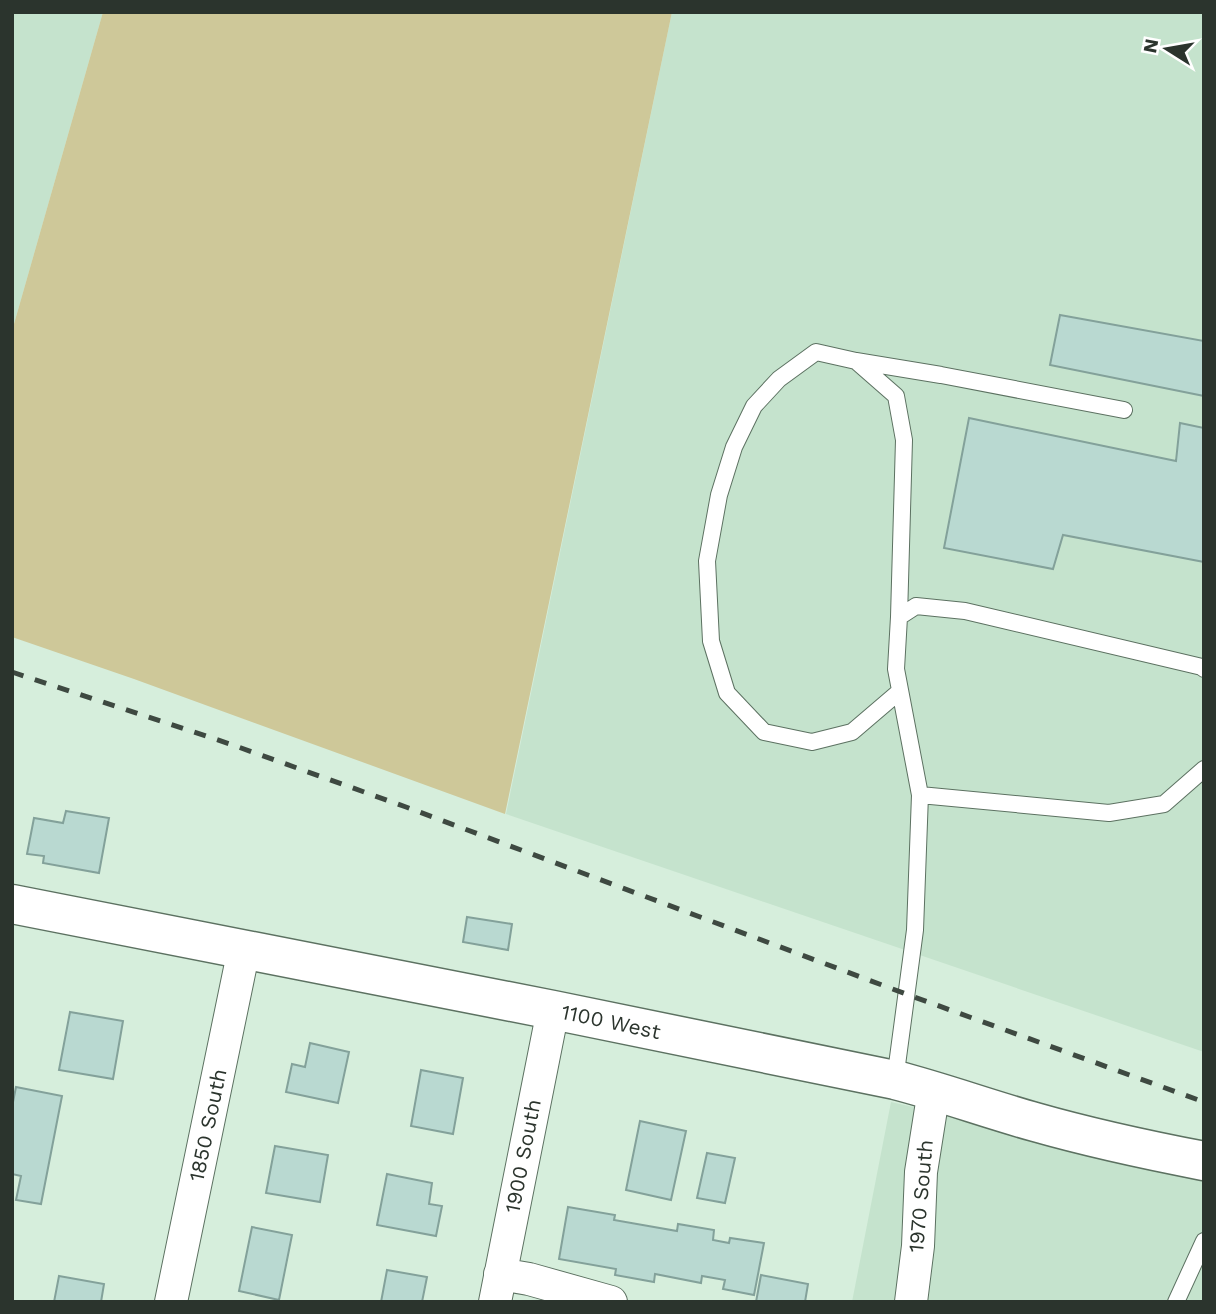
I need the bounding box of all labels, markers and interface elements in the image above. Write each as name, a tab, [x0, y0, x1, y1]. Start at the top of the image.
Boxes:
north arrow	[1132, 14, 1202, 84]
text: N	[1138, 37, 1163, 55]
street label: 1100 West	[559, 999, 663, 1044]
street label: 1850 South	[183, 1066, 232, 1183]
street label: 1900 South	[499, 1097, 546, 1215]
street label: 1970 South	[903, 1139, 938, 1253]

